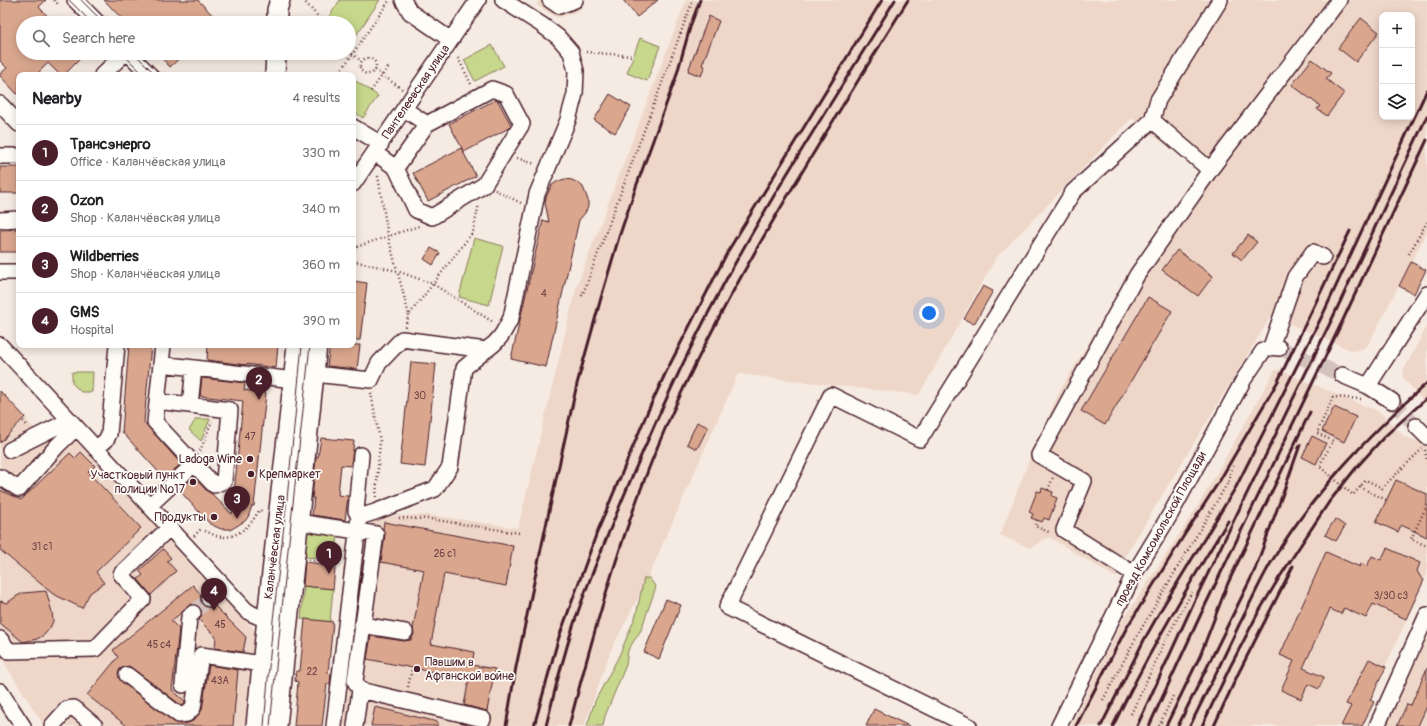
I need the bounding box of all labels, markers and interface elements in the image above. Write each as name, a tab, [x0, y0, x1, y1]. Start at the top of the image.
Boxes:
map controls	[1379, 12, 1415, 120]
button: +	[1379, 12, 1415, 48]
search box	[16, 16, 356, 60]
icon: search	[30, 27, 52, 49]
text: Search here	[62, 29, 135, 48]
street label: Пантелеевская улица	[379, 42, 453, 142]
button: −	[1379, 48, 1415, 84]
button: layers	[1379, 84, 1415, 120]
text: Nearby	[32, 88, 81, 109]
text: 4 results	[293, 90, 340, 106]
text: Трансэнерго	[70, 135, 151, 154]
text: 1	[42, 145, 48, 161]
text: 330 m	[302, 145, 340, 161]
text: Office · Каланчёвская улица	[70, 154, 225, 170]
text: Ozon	[70, 191, 104, 210]
text: 2	[41, 201, 49, 217]
text: 340 m	[302, 201, 340, 217]
text: Shop · Каланчёвская улица	[70, 210, 220, 226]
text: Wildberries	[70, 247, 139, 266]
text: 3	[41, 257, 49, 273]
text: 360 m	[302, 257, 340, 273]
text: Shop · Каланчёвская улица	[70, 266, 220, 282]
house number: 4	[541, 288, 547, 300]
text: GMS	[70, 303, 100, 322]
your location	[919, 303, 939, 323]
text: 4	[41, 313, 49, 329]
text: 390 m	[303, 313, 340, 329]
text: Hospital	[70, 322, 114, 338]
pin: 2	[246, 367, 272, 400]
house number: 30	[414, 390, 426, 402]
house number: 47	[244, 431, 256, 443]
street label: проезд Комсомольской Площади	[1112, 448, 1210, 609]
place label: Ladoga Wine	[178, 452, 242, 467]
marker: Ladoga Wine	[245, 454, 255, 464]
place label: Крепмаркет	[259, 467, 321, 482]
place label: Участковый пункт полиции №17	[90, 468, 186, 497]
marker: Крепмаркет	[246, 469, 256, 479]
marker: Участковый пункт полиции №17	[188, 477, 198, 487]
pin: 3	[224, 486, 250, 519]
street label: Каланчёвская улица	[261, 494, 289, 600]
place label: Продукты	[154, 510, 206, 525]
marker: Продукты	[209, 512, 219, 522]
house number: 31 с1	[32, 541, 52, 553]
pin: 1	[316, 541, 342, 574]
house number: 26 с1	[434, 548, 456, 560]
pin: 4	[201, 578, 227, 611]
house number: 3/30 с3	[1374, 590, 1409, 602]
house number: 45	[214, 619, 226, 631]
house number: 45 с4	[147, 639, 171, 651]
place label: Павшим в Афганской войне	[425, 655, 514, 684]
marker: Павшим в Афганской войне	[412, 664, 422, 674]
house number: 22	[306, 666, 318, 678]
house number: 43А	[211, 675, 229, 687]

